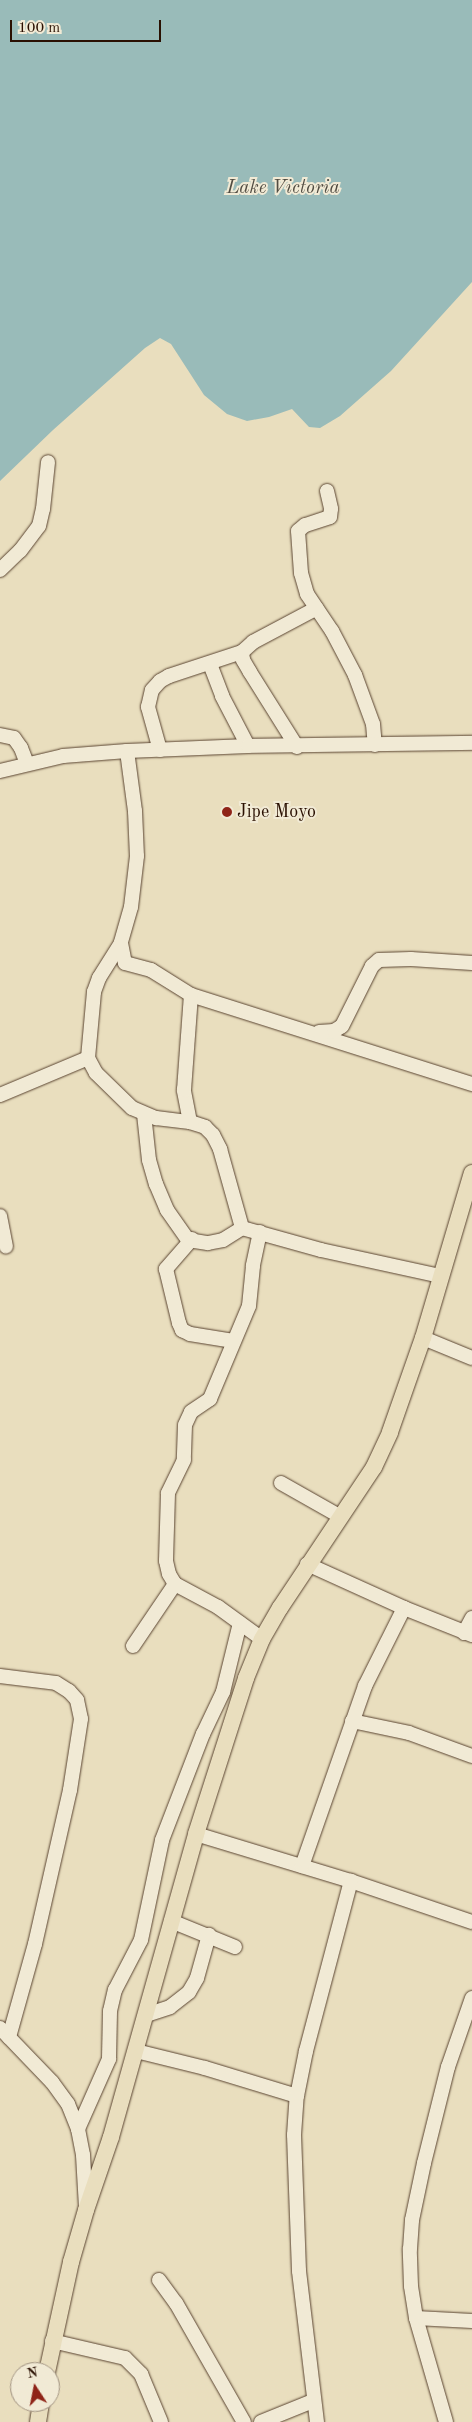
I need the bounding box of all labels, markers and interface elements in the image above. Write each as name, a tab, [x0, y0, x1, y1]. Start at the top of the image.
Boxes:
scale bar	[12, 10, 164, 42]
text: 100 m	[18, 21, 60, 36]
water label: Lake Victoria	[226, 178, 340, 200]
place label: Jipe Moyo	[237, 801, 316, 823]
marker: Jipe Moyo	[221, 806, 233, 818]
north arrow	[10, 2362, 60, 2412]
text: N	[26, 2365, 39, 2381]

